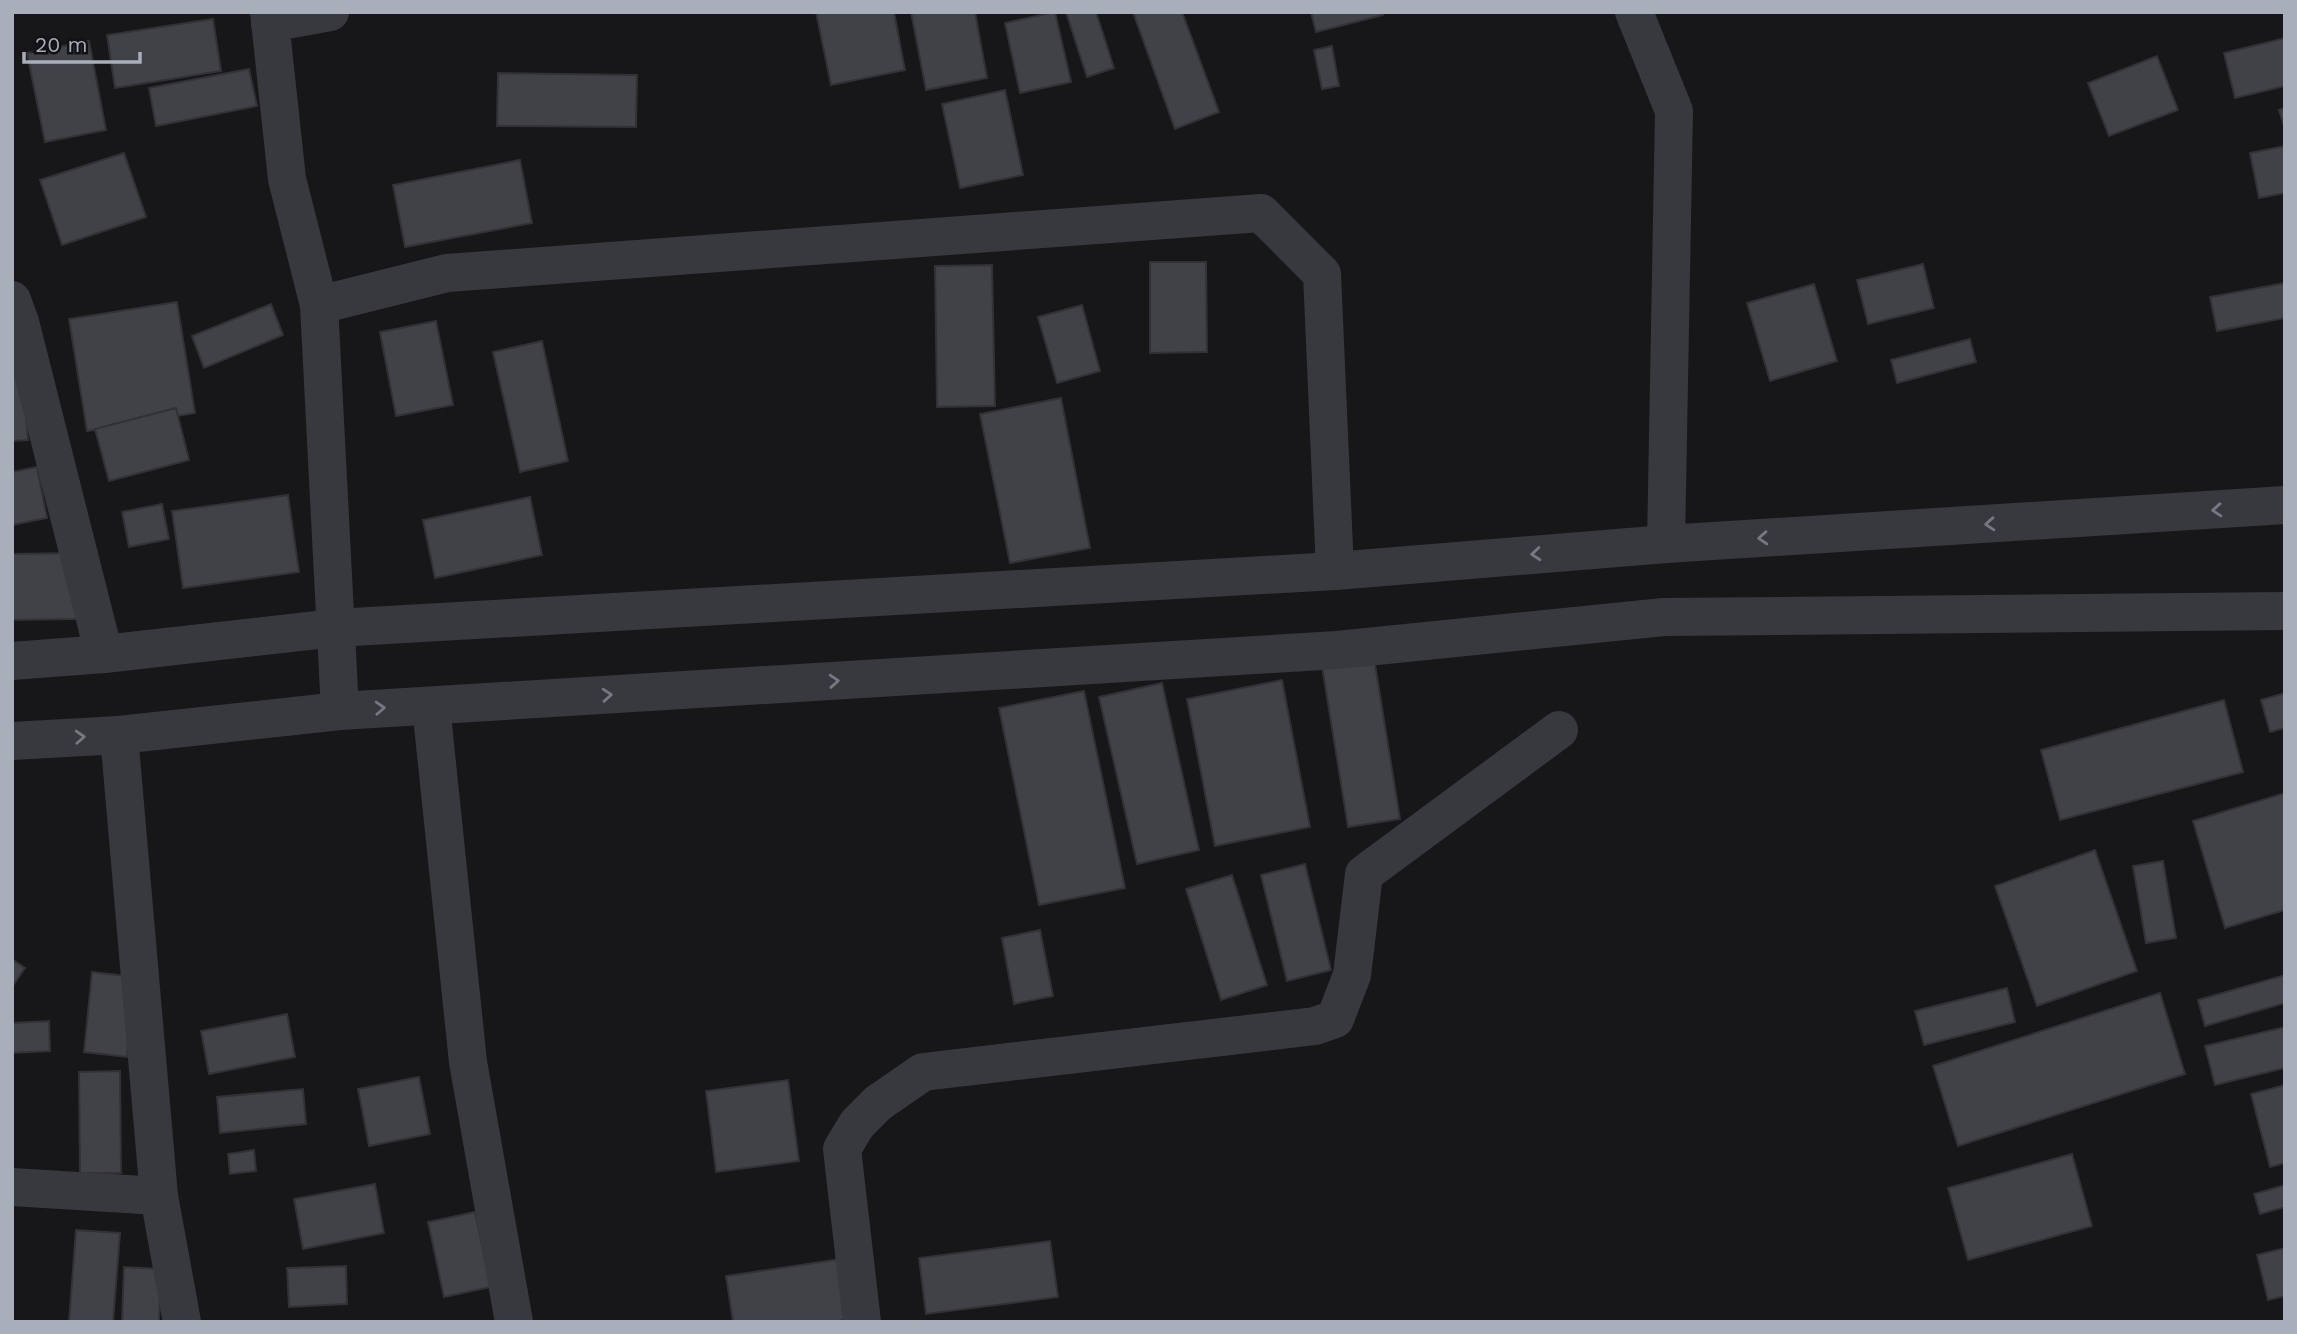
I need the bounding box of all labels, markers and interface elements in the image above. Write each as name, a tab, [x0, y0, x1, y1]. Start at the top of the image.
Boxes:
scale bar	[24, 21, 140, 65]
text: 20 m	[35, 32, 87, 57]
one-way arrow	[2211, 502, 2222, 517]
one-way arrow	[1984, 516, 1995, 531]
one-way arrow	[1757, 530, 1768, 545]
one-way arrow	[1530, 546, 1541, 561]
one-way arrow	[829, 673, 840, 688]
one-way arrow	[602, 687, 613, 702]
one-way arrow	[375, 701, 386, 716]
one-way arrow	[75, 730, 86, 745]

